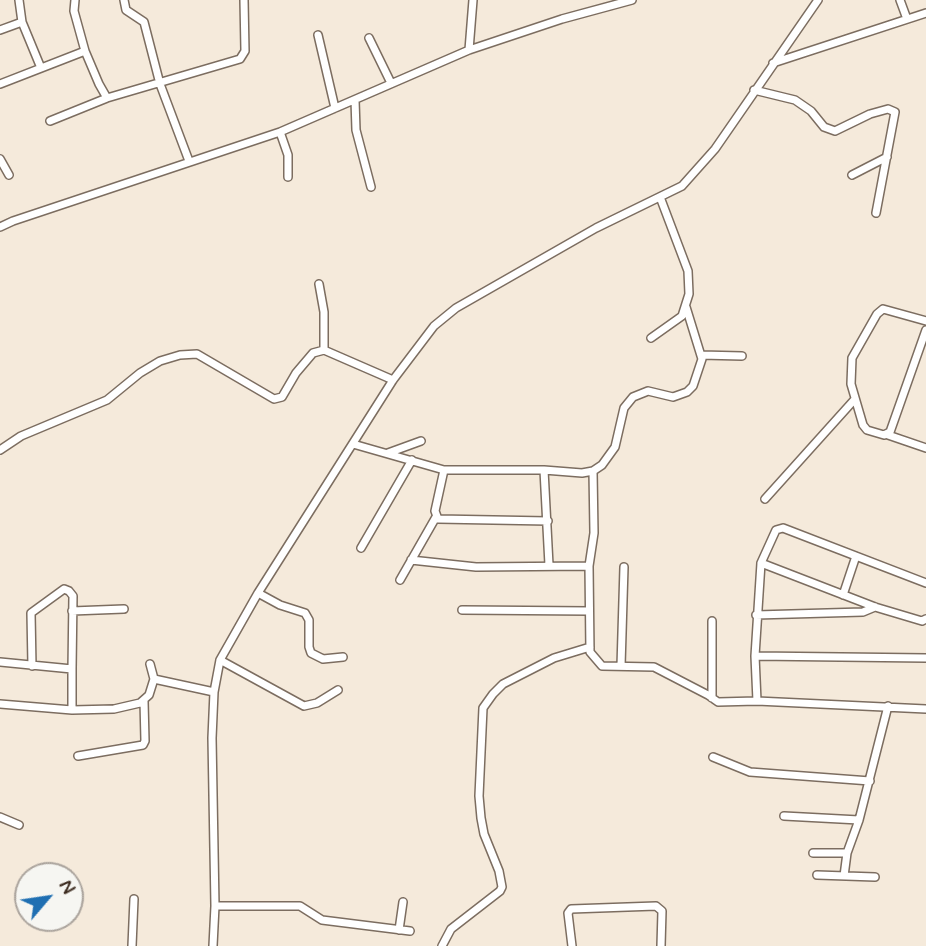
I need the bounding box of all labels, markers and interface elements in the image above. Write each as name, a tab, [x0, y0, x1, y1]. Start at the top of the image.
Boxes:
north arrow	[14, 862, 84, 932]
text: N	[52, 876, 80, 899]

